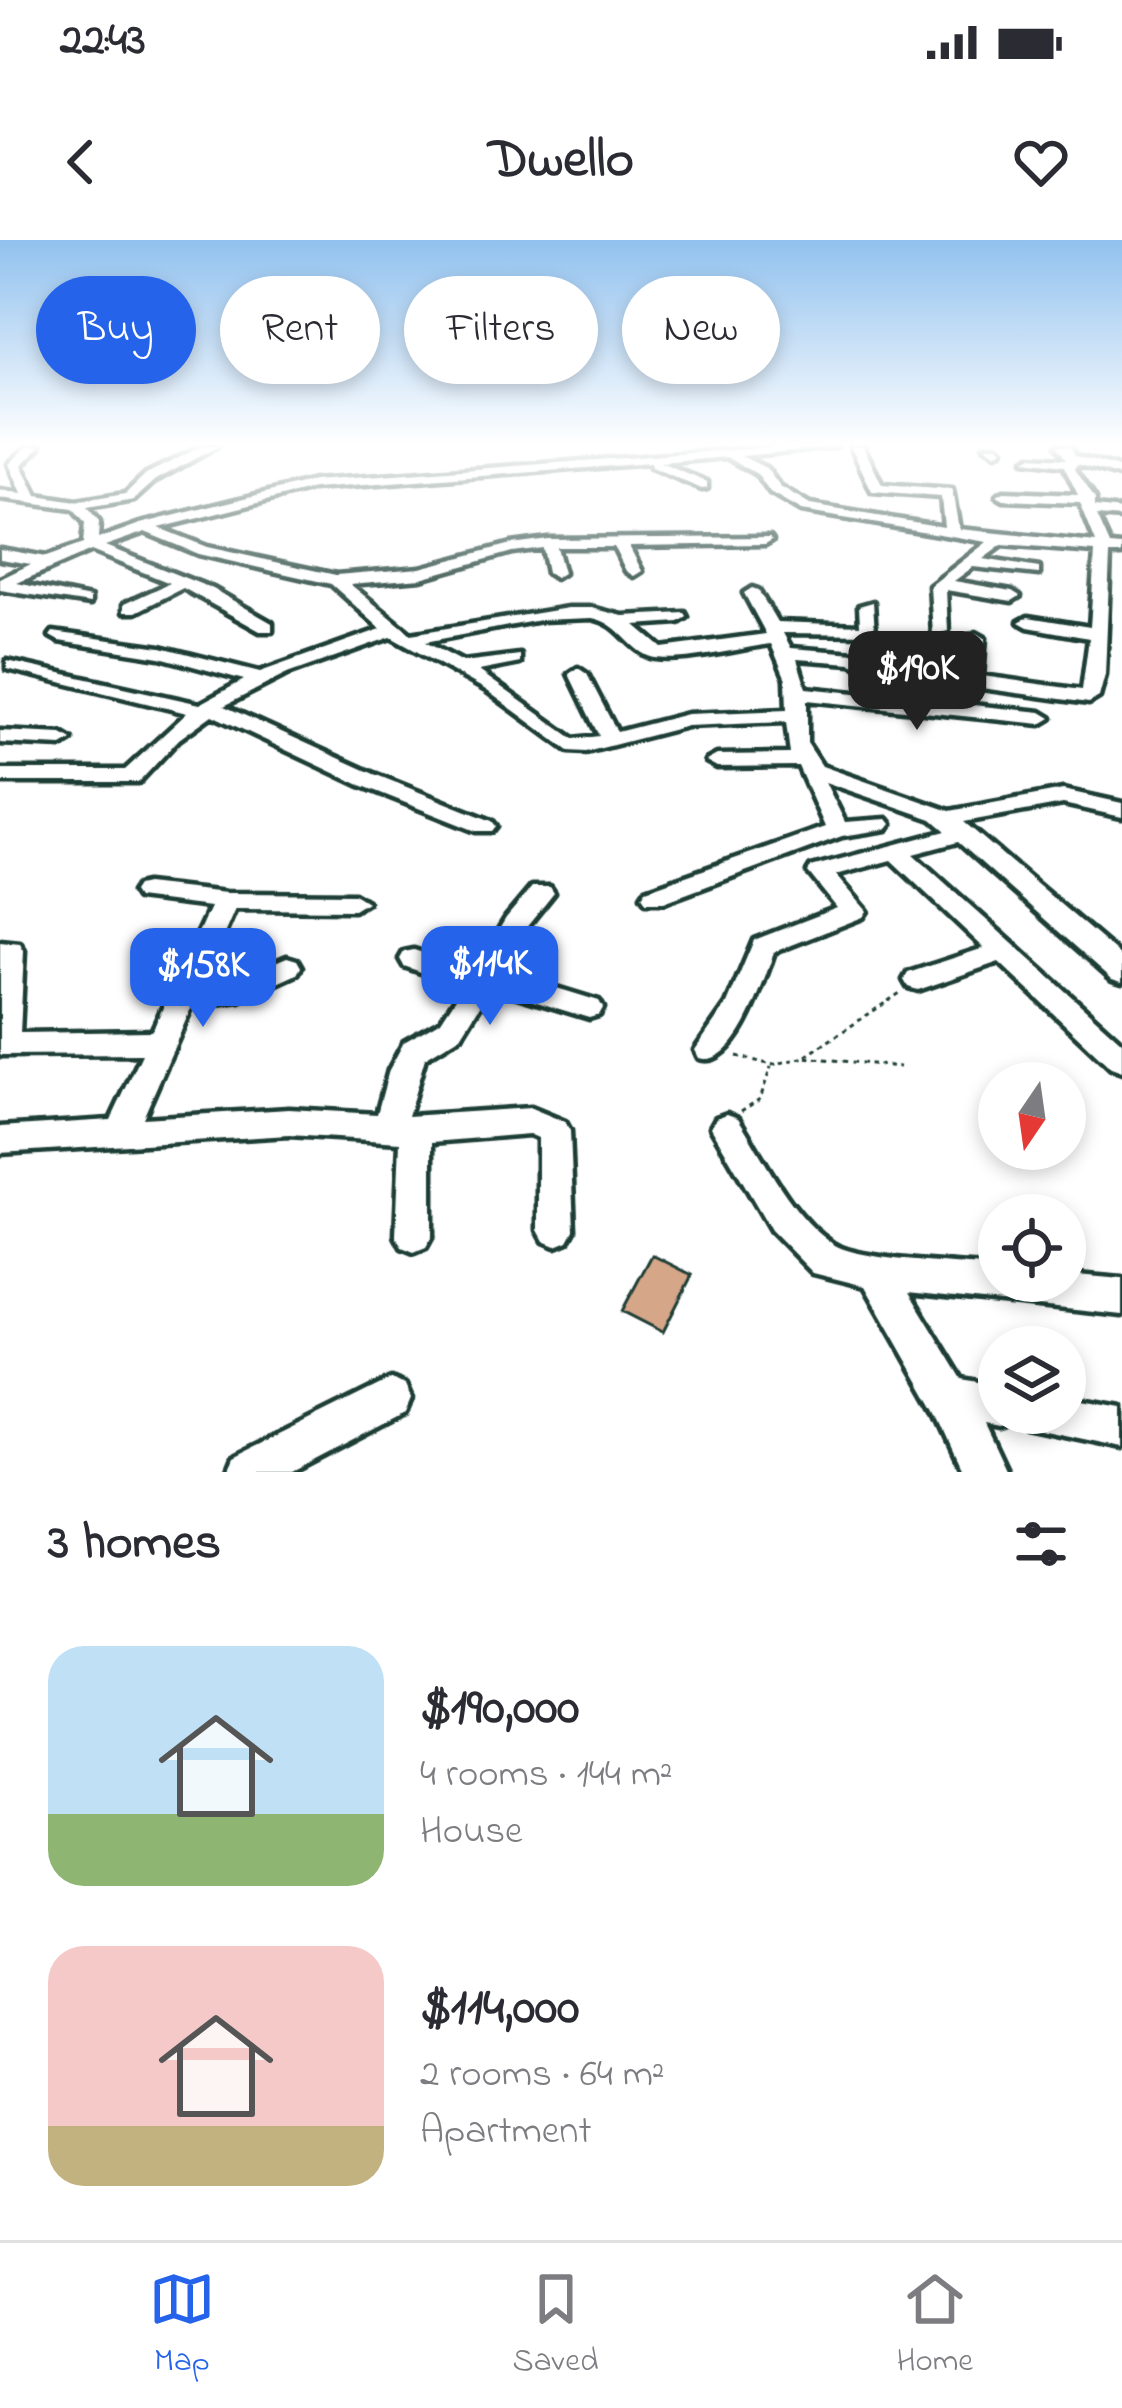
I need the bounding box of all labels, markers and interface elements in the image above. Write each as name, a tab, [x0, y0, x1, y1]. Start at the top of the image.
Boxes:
text: 22:43	[60, 9, 146, 75]
text: Dwello	[488, 123, 634, 201]
icon: back	[48, 129, 114, 195]
icon: heart	[1008, 129, 1074, 195]
chip: Buy	[36, 276, 196, 384]
chip: Rent	[220, 276, 380, 384]
chip: Filters	[404, 276, 598, 384]
chip: New	[622, 276, 780, 384]
pin: $190K	[833, 631, 1001, 733]
text: $190K	[875, 641, 959, 698]
pin: $114K	[406, 926, 574, 1028]
pin: $158K	[119, 928, 287, 1030]
text: $114K	[448, 936, 532, 993]
text: $158K	[157, 938, 249, 995]
north arrow	[978, 1062, 1086, 1170]
map controls	[978, 1062, 1086, 1434]
button: locate	[978, 1194, 1086, 1302]
button: layers	[978, 1326, 1086, 1434]
text: 3 homes	[48, 1507, 221, 1582]
icon: filters	[1008, 1511, 1074, 1577]
text: $190,000	[420, 1672, 579, 1747]
icon: home	[144, 1694, 288, 1838]
text: 4 rooms · 144 m²	[420, 1747, 673, 1804]
text: House	[420, 1804, 522, 1861]
text: $114,000	[420, 1972, 579, 2047]
icon: home	[144, 1994, 288, 2138]
text: 2 rooms · 64 m²	[420, 2047, 665, 2104]
text: Apartment	[420, 2104, 592, 2161]
tab: Map	[149, 2266, 215, 2386]
tab: Saved	[513, 2266, 599, 2386]
tab: Home	[896, 2266, 973, 2386]

